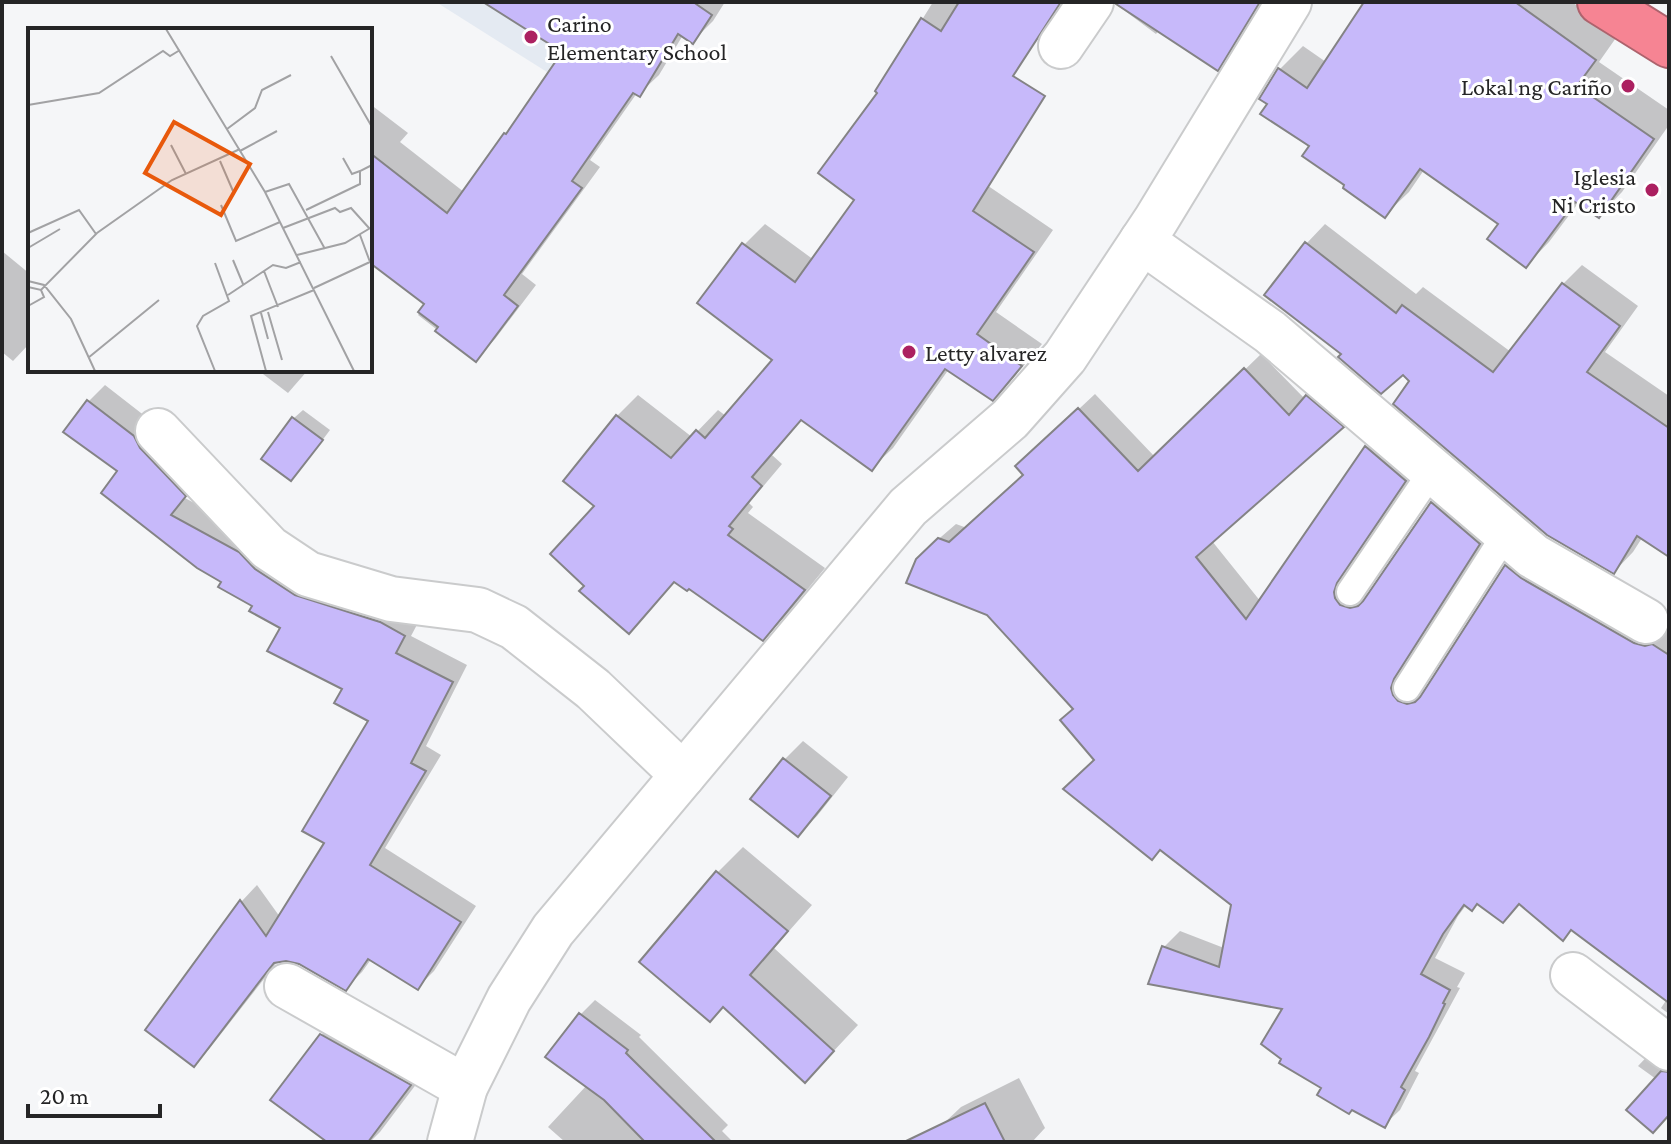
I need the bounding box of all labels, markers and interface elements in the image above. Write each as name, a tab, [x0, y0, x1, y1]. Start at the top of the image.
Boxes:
place label: Carino Elementary School	[547, 10, 727, 65]
inset map	[28, 28, 372, 372]
marker: Carino Elementary School	[522, 28, 540, 46]
place label: Lokal ng Cariño	[1461, 73, 1612, 100]
marker: Lokal ng Cariño	[1619, 77, 1637, 95]
place label: Iglesia Ni Cristo	[1551, 163, 1636, 218]
marker: Iglesia Ni Cristo	[1643, 181, 1661, 199]
place label: Letty alvarez	[925, 339, 1047, 366]
marker: Letty alvarez	[900, 343, 918, 361]
scale bar	[28, 1068, 160, 1118]
text: 20 m	[40, 1082, 89, 1109]

